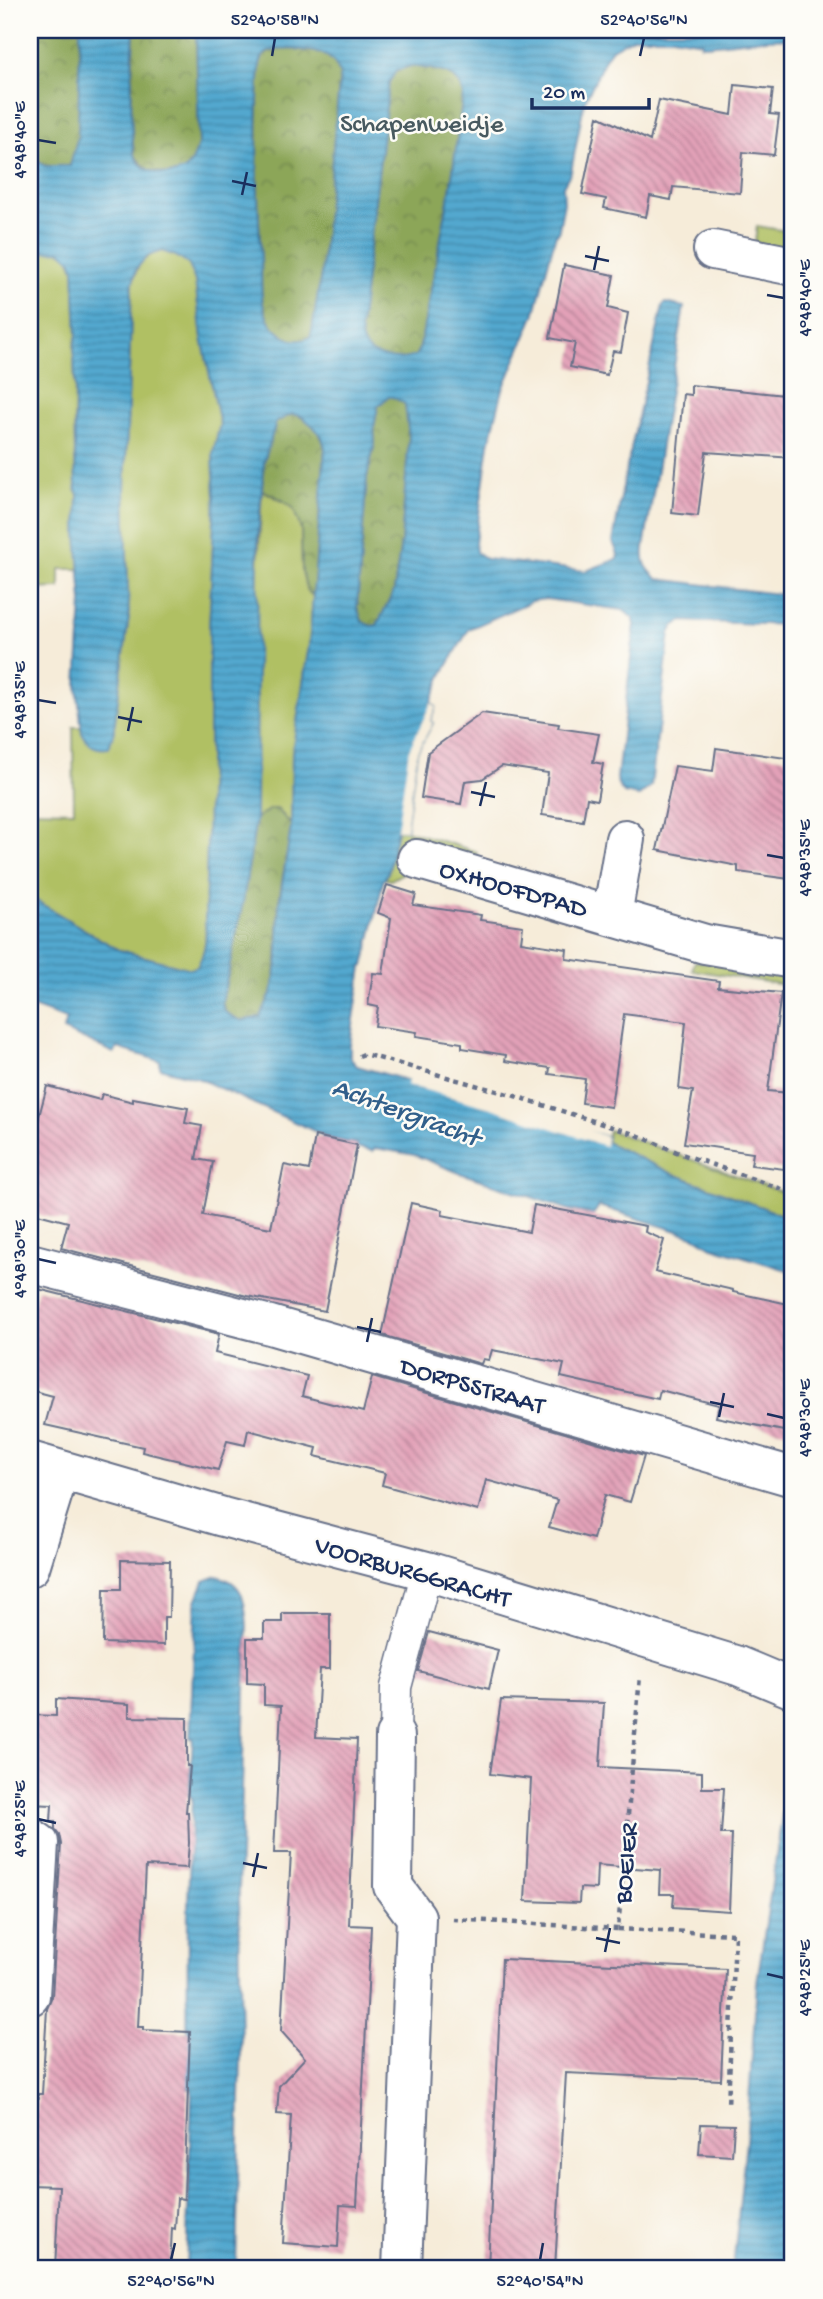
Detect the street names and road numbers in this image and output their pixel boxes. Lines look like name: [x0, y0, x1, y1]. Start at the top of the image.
street label: OXHOOFDPAD: [435, 855, 590, 927]
street label: DORPSSTRAAT: [394, 1352, 549, 1424]
street label: VOORBURGGRACHT: [309, 1531, 514, 1617]
street label: BOEIER: [609, 1820, 648, 1906]

